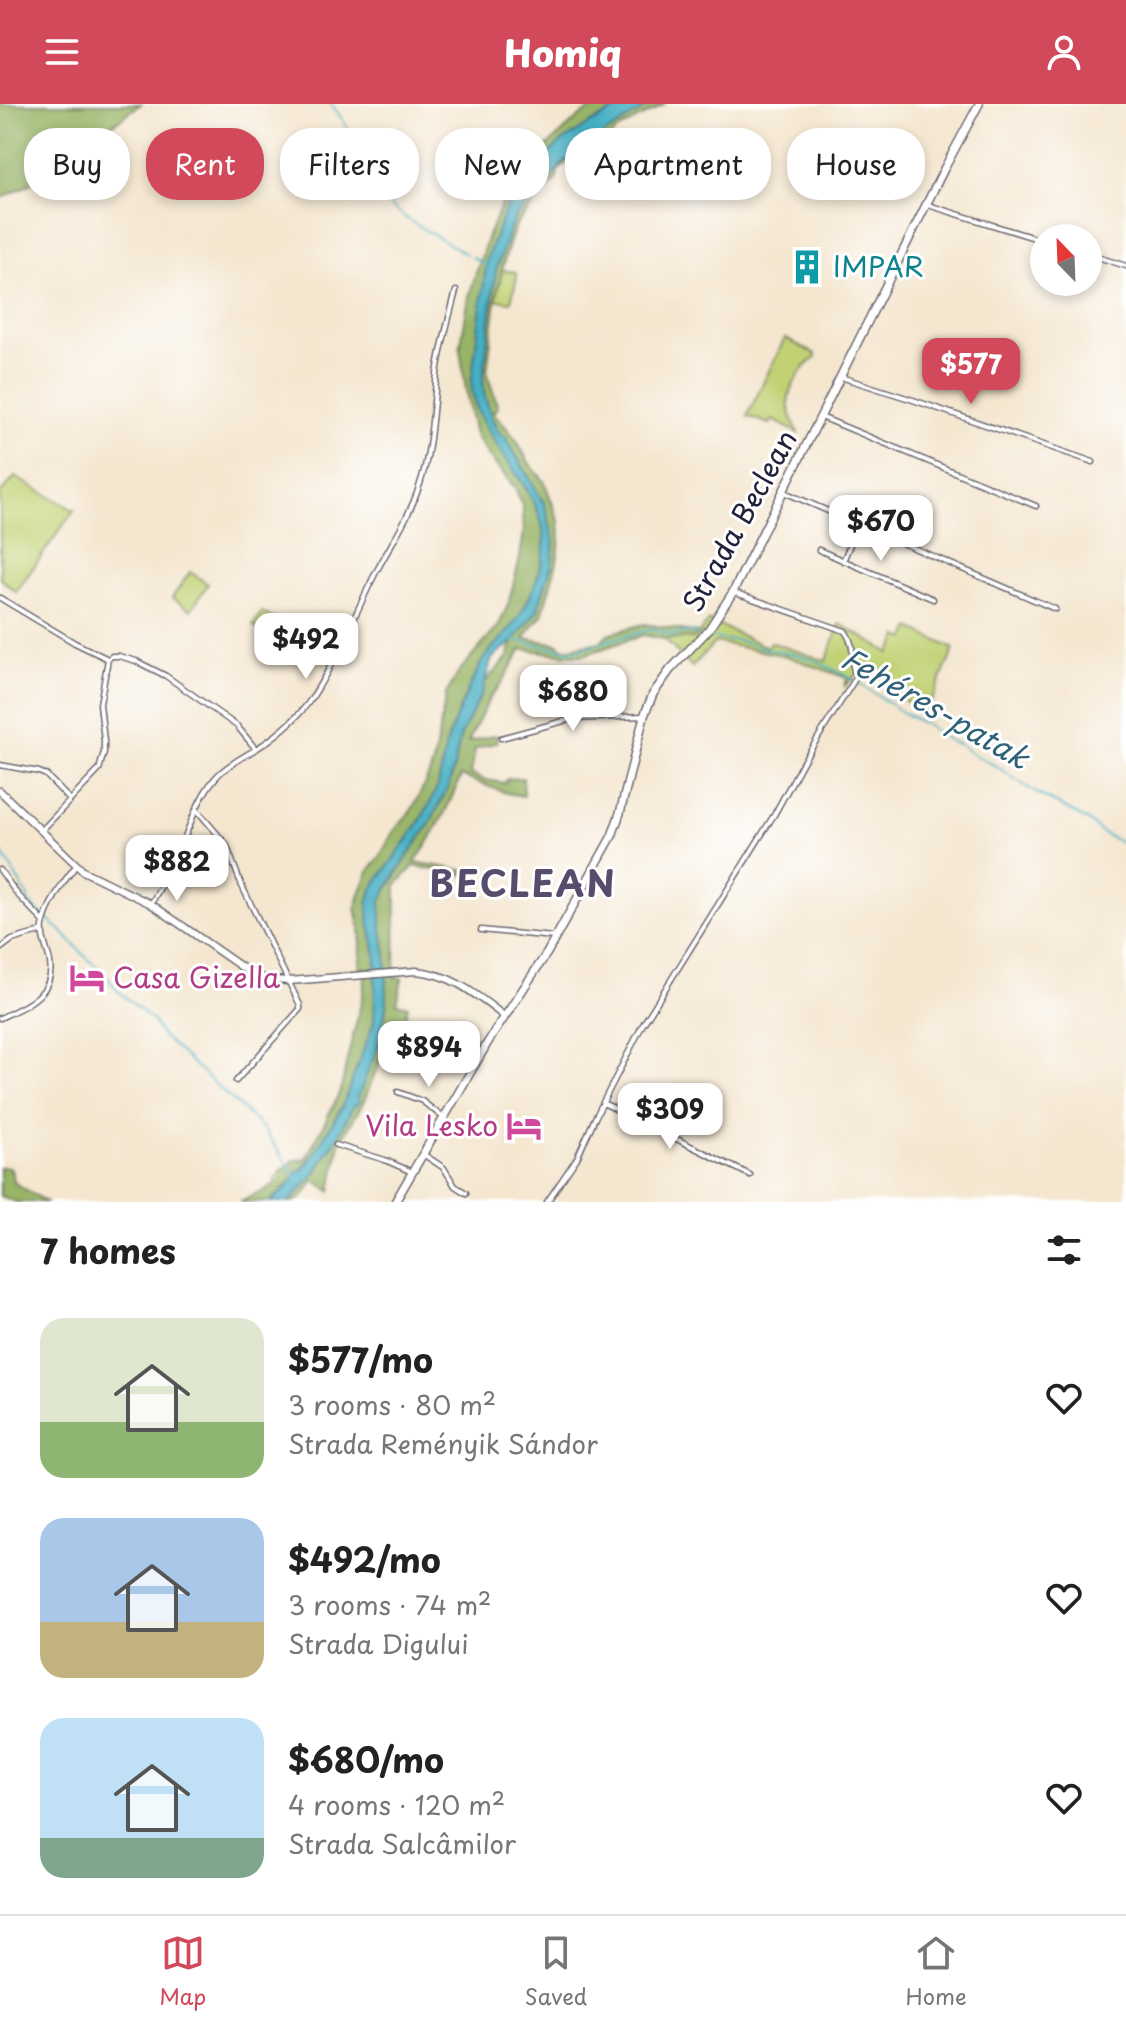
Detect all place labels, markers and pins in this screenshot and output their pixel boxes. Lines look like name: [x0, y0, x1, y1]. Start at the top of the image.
place label: IMPAR: [833, 244, 924, 287]
building icon: IMPAR: [788, 248, 826, 286]
pin: $577: [924, 338, 1018, 406]
pin: $670: [834, 495, 928, 563]
pin: $492: [259, 613, 353, 681]
pin: $680: [526, 665, 620, 733]
pin: $882: [130, 835, 224, 903]
place label: Casa Gizella: [113, 955, 281, 998]
hotel icon: Casa Gizella: [68, 959, 106, 997]
pin: $894: [382, 1021, 476, 1089]
pin: $309: [623, 1083, 717, 1151]
place label: Vila Lesko: [365, 1103, 498, 1146]
hotel icon: Vila Lesko: [505, 1107, 543, 1145]

